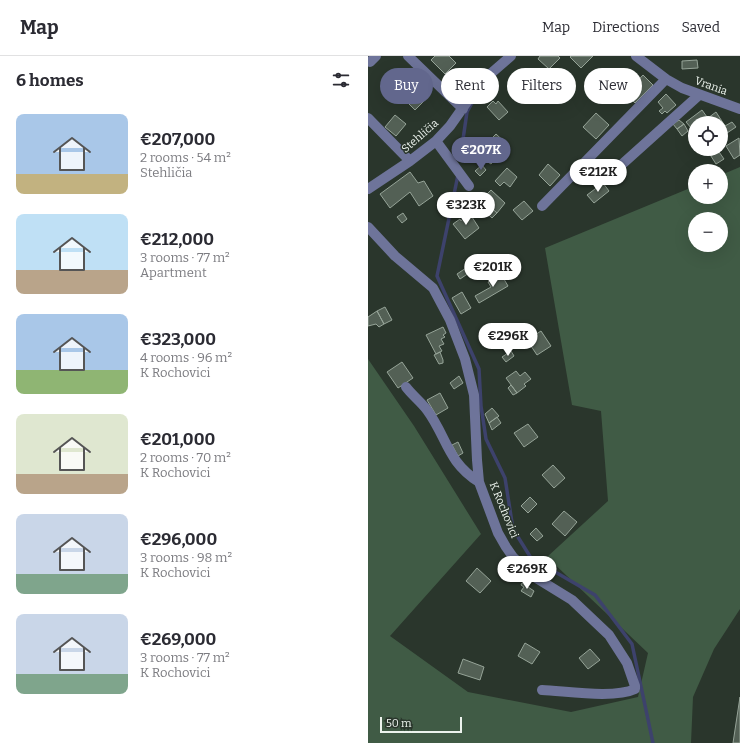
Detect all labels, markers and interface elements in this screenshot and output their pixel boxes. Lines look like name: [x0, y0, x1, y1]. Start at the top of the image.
text: Map: [20, 16, 59, 39]
text: Map: [542, 19, 570, 36]
text: Directions: [592, 19, 660, 36]
text: Saved: [682, 19, 720, 36]
chip: Buy: [380, 68, 433, 104]
chip: Rent: [441, 68, 499, 104]
chip: Filters: [507, 68, 576, 104]
chip: New: [584, 68, 642, 104]
icon: filters: [330, 69, 352, 91]
text: 6 homes: [16, 70, 84, 91]
street label: Vrania: [693, 74, 729, 98]
map controls: [688, 116, 728, 252]
button: locate: [688, 116, 728, 156]
street label: Stehličia: [399, 117, 441, 155]
text: €207,000: [140, 129, 215, 150]
icon: home: [48, 130, 96, 178]
pin: €207K: [453, 137, 509, 171]
text: €207K: [461, 142, 501, 157]
text: 2 rooms · 54 m²: [140, 150, 231, 165]
pin: €212K: [570, 159, 626, 193]
text: €212K: [579, 164, 617, 179]
button: +: [688, 164, 728, 204]
text: Stehličia: [140, 165, 192, 180]
pin: €323K: [438, 192, 494, 226]
text: €323K: [446, 197, 486, 212]
button: −: [688, 212, 728, 252]
text: €212,000: [140, 229, 214, 250]
icon: home: [48, 230, 96, 278]
text: 3 rooms · 77 m²: [140, 250, 230, 265]
pin: €201K: [465, 254, 521, 288]
text: €201K: [473, 259, 513, 274]
text: Apartment: [140, 265, 207, 280]
pin: €296K: [480, 323, 536, 357]
text: €296K: [488, 328, 529, 343]
text: €323,000: [140, 329, 216, 350]
icon: home: [48, 330, 96, 378]
text: 4 rooms · 96 m²: [140, 350, 232, 365]
text: K Rochovici: [140, 365, 210, 380]
text: €201,000: [140, 429, 215, 450]
icon: home: [48, 430, 96, 478]
text: 2 rooms · 70 m²: [140, 450, 231, 465]
text: K Rochovici: [140, 465, 210, 480]
street label: K Rochovici: [487, 480, 521, 541]
text: €296,000: [140, 529, 217, 550]
icon: home: [48, 530, 96, 578]
text: 3 rooms · 98 m²: [140, 550, 232, 565]
pin: €269K: [499, 556, 555, 590]
text: €269K: [507, 561, 548, 576]
text: K Rochovici: [140, 565, 210, 580]
text: €269,000: [140, 629, 216, 650]
icon: home: [48, 630, 96, 678]
text: 3 rooms · 77 m²: [140, 650, 230, 665]
text: K Rochovici: [140, 665, 210, 680]
scale bar: [380, 715, 462, 734]
text: 50 m: [386, 717, 412, 730]

